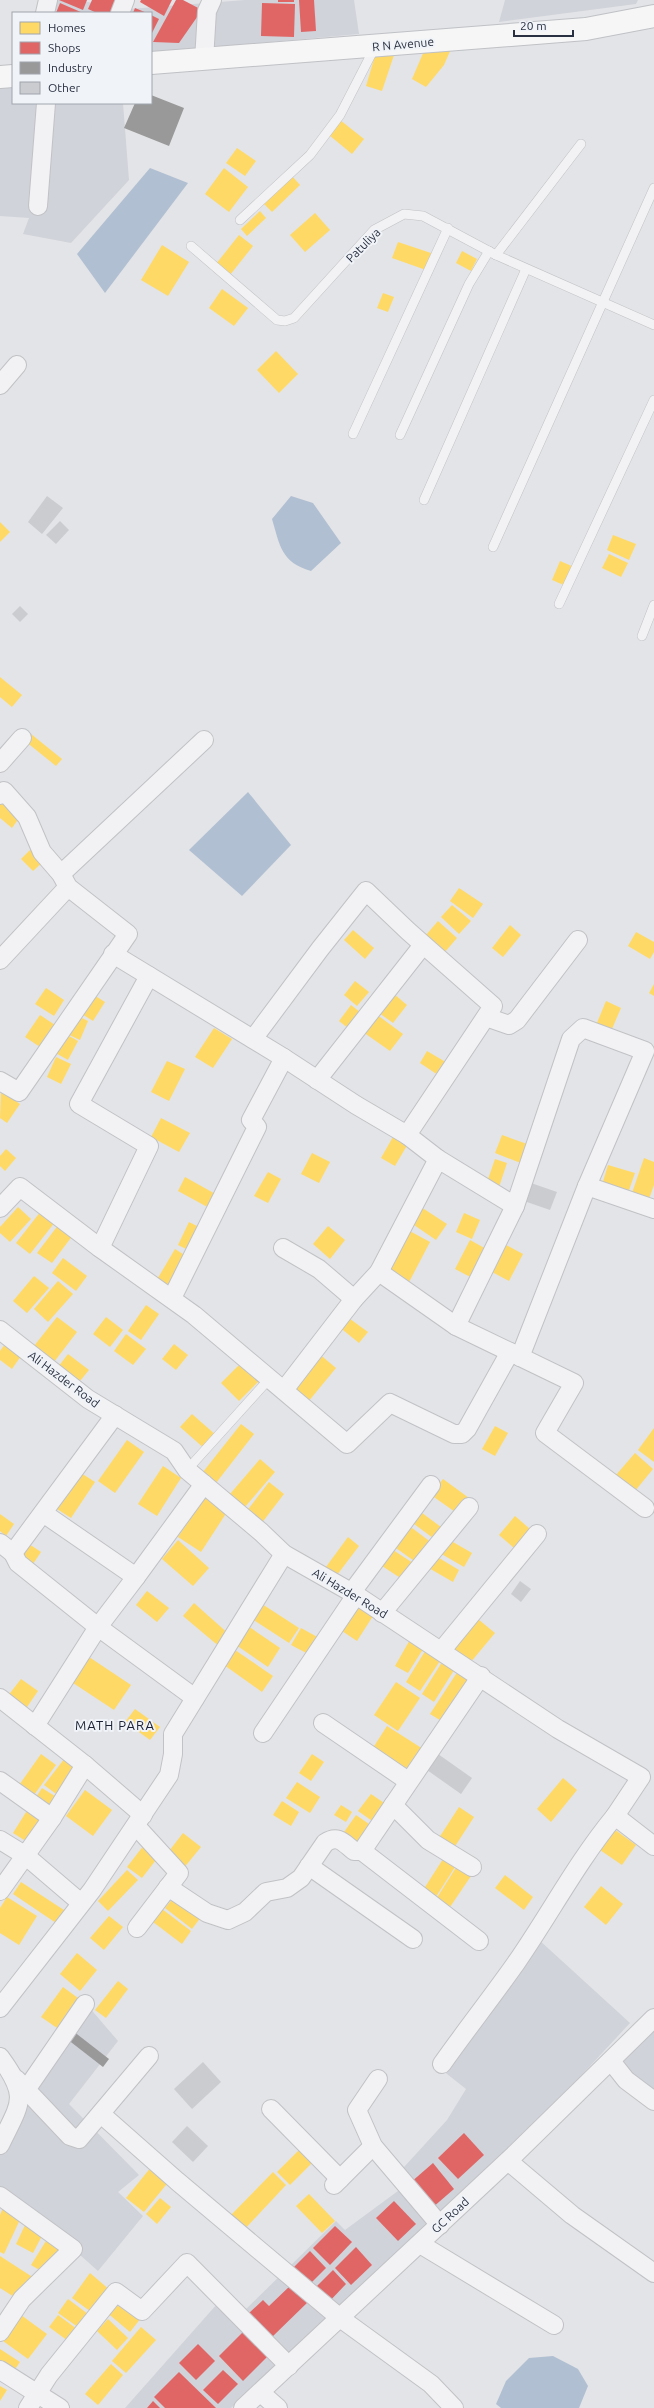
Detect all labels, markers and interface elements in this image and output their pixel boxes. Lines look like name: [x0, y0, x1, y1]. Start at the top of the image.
legend: [12, 12, 152, 104]
scale bar: [514, 12, 573, 38]
text: 20 m: [520, 19, 547, 32]
text: Homes: [48, 21, 86, 34]
street label: R N Avenue: [372, 35, 434, 53]
text: Shops: [48, 41, 80, 54]
text: Industry: [48, 61, 93, 74]
text: Other: [48, 81, 81, 94]
street label: Patuliya: [343, 225, 383, 265]
street label: Ali Hazder Road: [26, 1348, 102, 1410]
street label: Ali Hazder Road: [310, 1566, 390, 1620]
district label: MATH PARA: [75, 1718, 155, 1732]
street label: GC Road: [429, 2195, 471, 2235]

